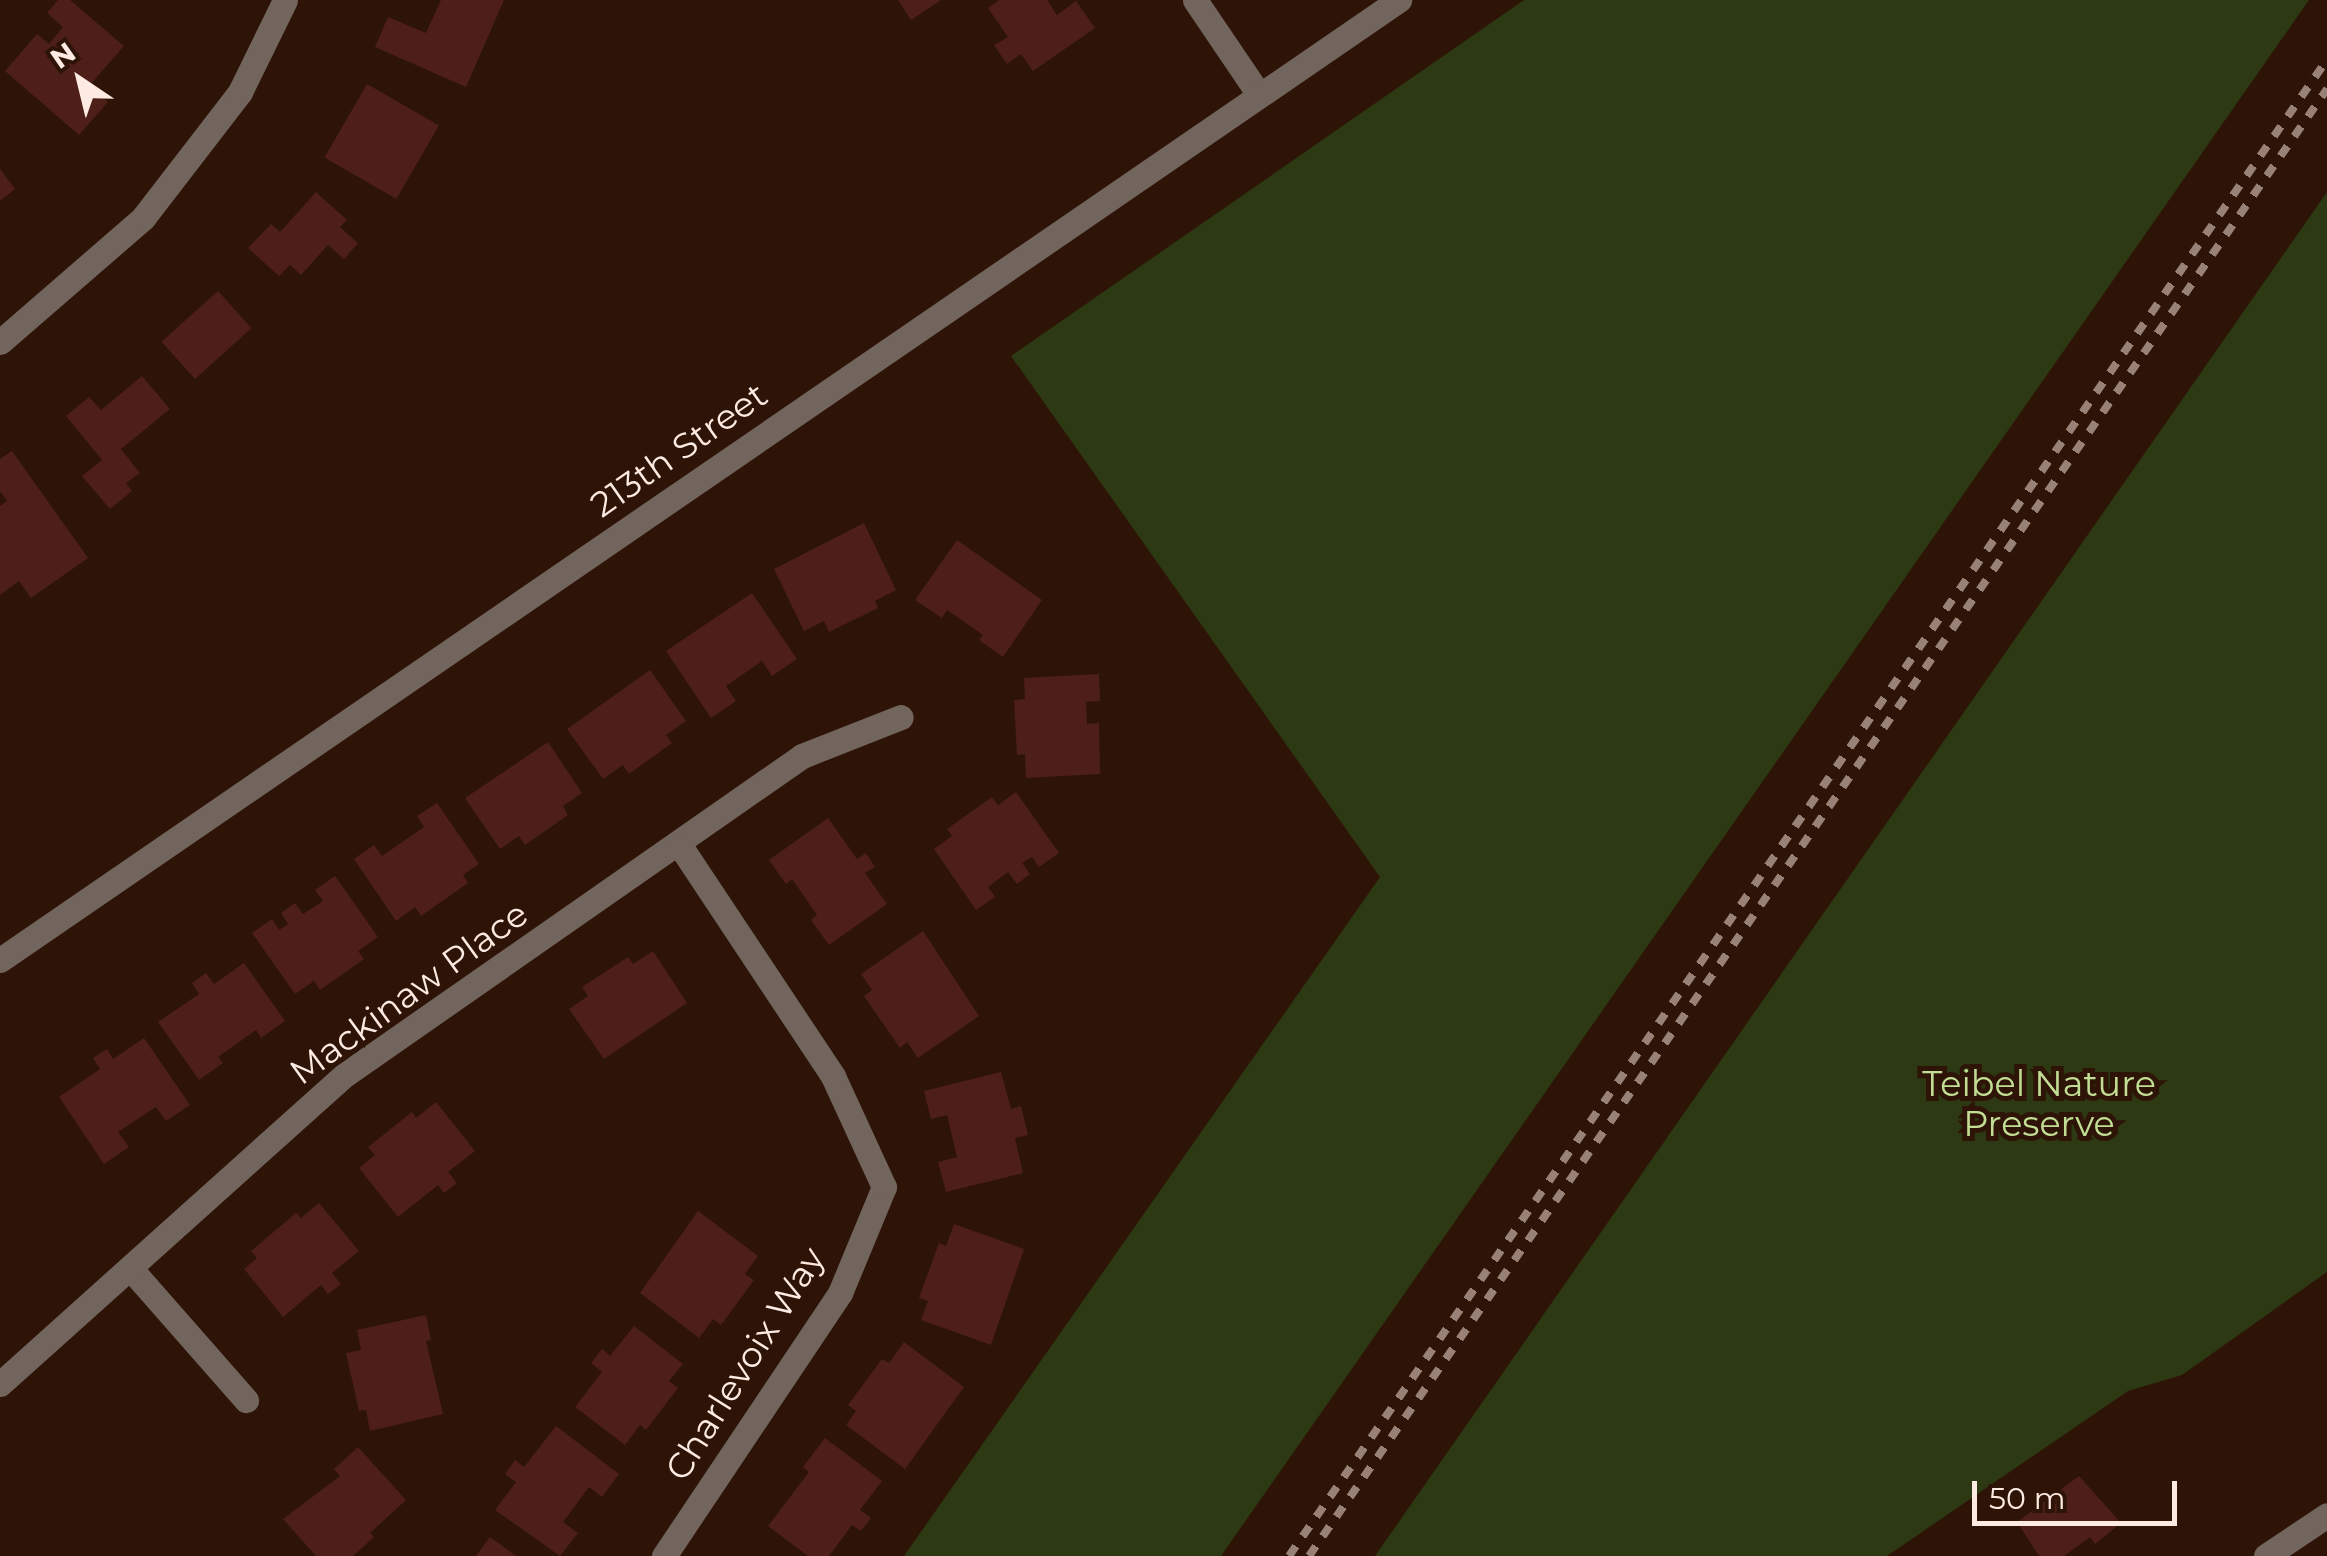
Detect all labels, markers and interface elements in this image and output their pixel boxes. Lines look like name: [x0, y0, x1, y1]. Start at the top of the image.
north arrow: [30, 30, 130, 130]
text: N: [44, 35, 82, 76]
street label: 213th Street: [583, 374, 775, 526]
street label: Mackinaw Place: [282, 893, 536, 1093]
park label: Teibel Nature Preserve: [1922, 1063, 2156, 1145]
street label: Charlevoix Way: [657, 1240, 833, 1488]
scale bar: [1977, 1461, 2182, 1523]
text: 50 m: [1989, 1480, 2066, 1517]

